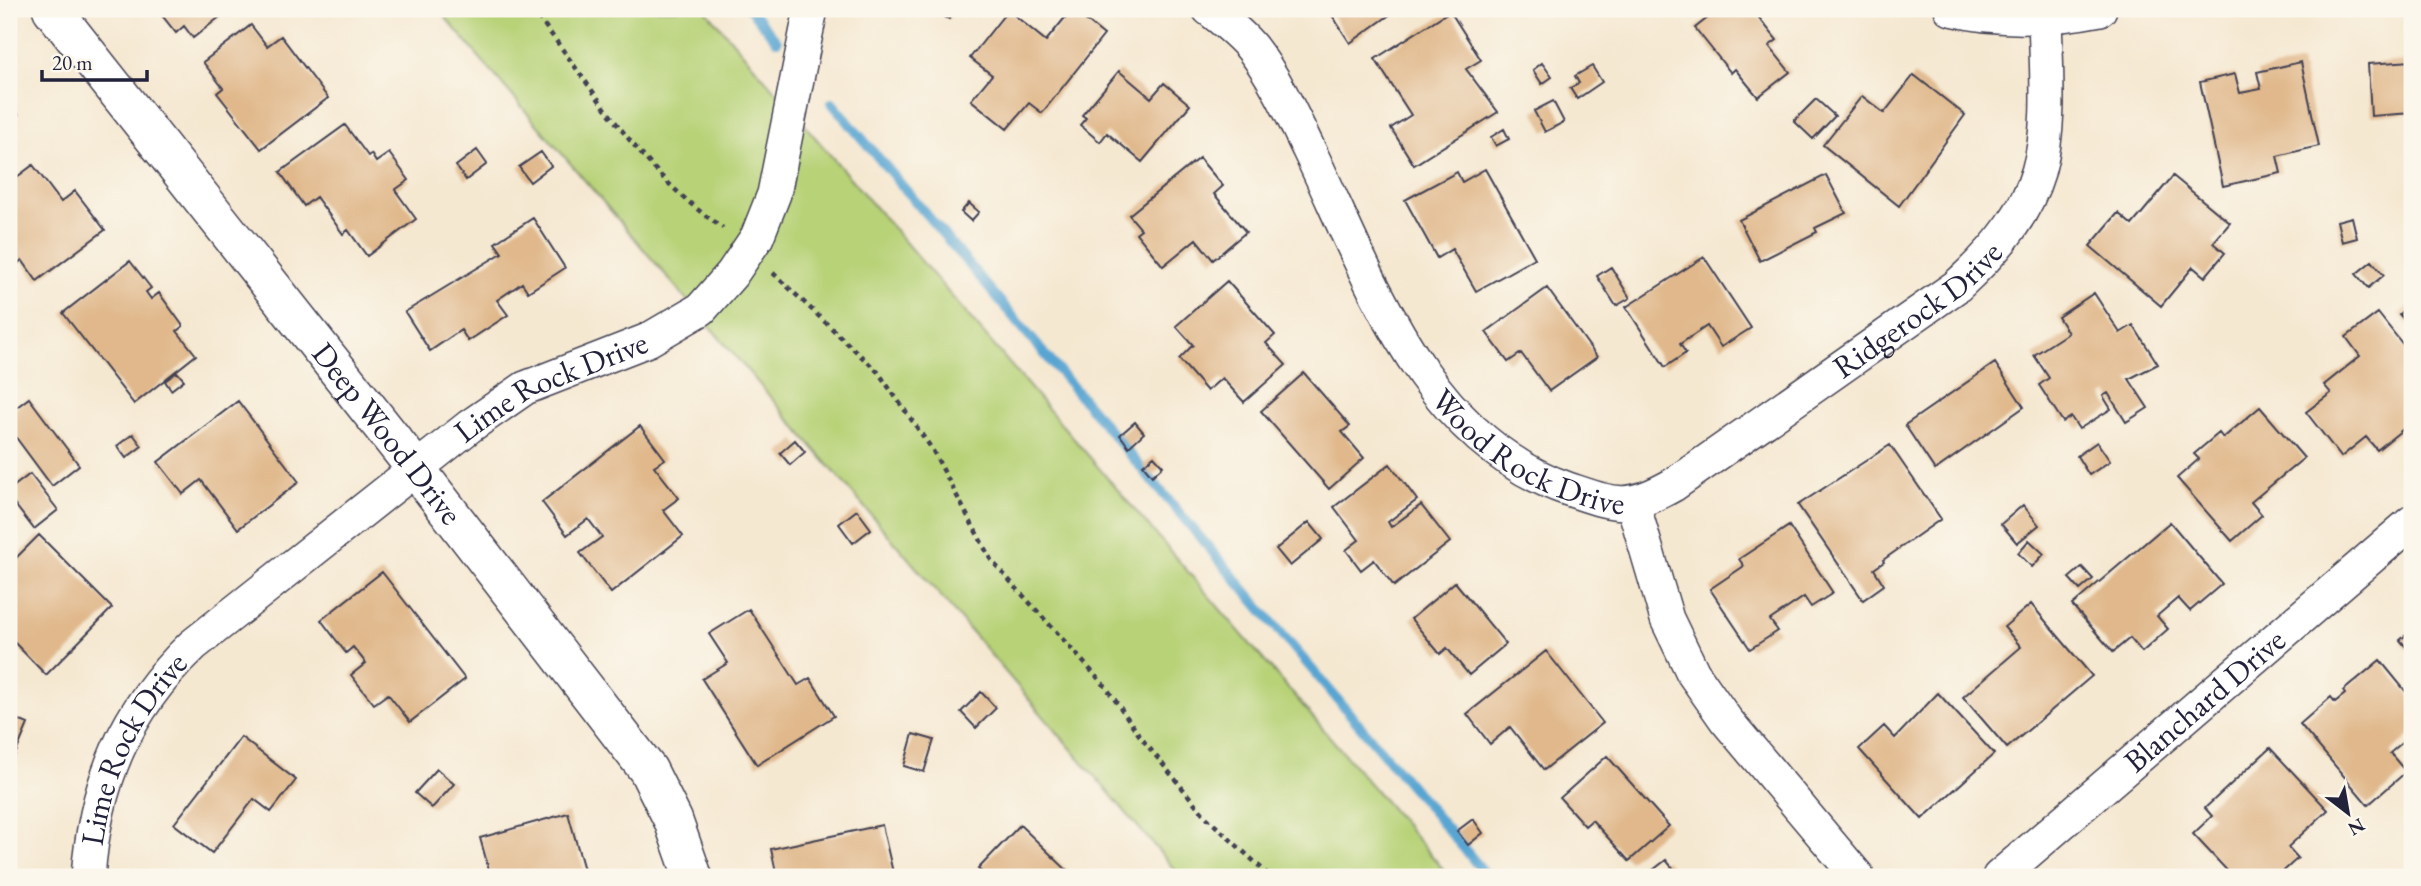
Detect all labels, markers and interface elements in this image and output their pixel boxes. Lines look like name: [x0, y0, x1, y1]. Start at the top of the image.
scale bar: [42, 38, 147, 82]
text: 20 m: [52, 49, 93, 76]
street label: Ridgerock Drive: [1824, 232, 2011, 388]
street label: Lime Rock Drive: [445, 321, 654, 452]
street label: Deep Wood Drive: [303, 334, 472, 533]
street label: Wood Rock Drive: [1422, 379, 1626, 524]
street label: Blanchard Drive: [2115, 619, 2294, 782]
street label: Lime Rock Drive: [71, 643, 196, 848]
north arrow: [2312, 778, 2382, 848]
text: N: [2343, 812, 2370, 842]

